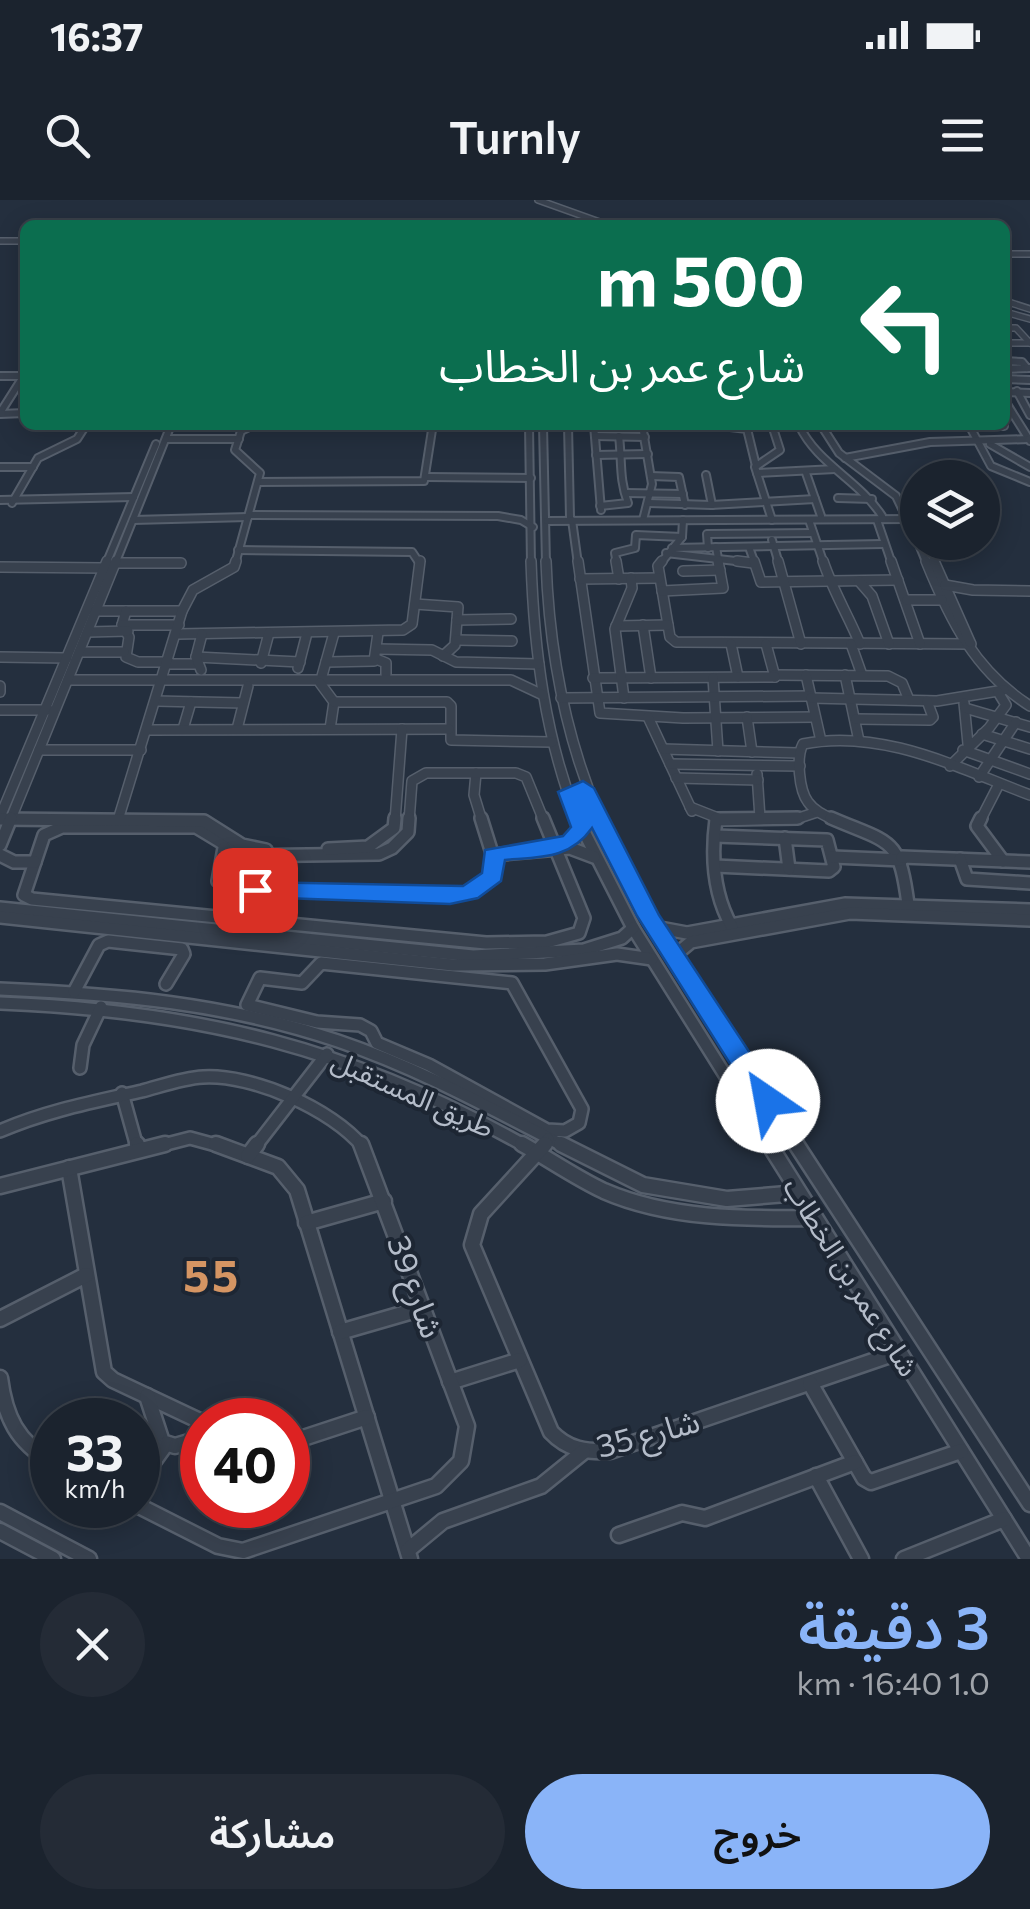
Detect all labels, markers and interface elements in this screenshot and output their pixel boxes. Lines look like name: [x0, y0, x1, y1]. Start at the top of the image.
text: 16:37: [50, 12, 143, 59]
icon: search: [40, 108, 95, 163]
text: Turnly: [449, 108, 581, 163]
icon: menu: [935, 108, 990, 163]
text: 500 m: [597, 235, 805, 320]
icon: left: [840, 260, 970, 390]
text: شارع عمر بن الخطاب: [439, 336, 805, 391]
map controls: [900, 460, 1000, 560]
button: layers: [900, 460, 1000, 560]
pin: [213, 848, 298, 933]
icon: arrive: [228, 863, 283, 918]
street label: طريق المستقبل: [326, 1042, 500, 1146]
position arrow: [716, 1049, 820, 1153]
street label: شارع عمر بن الخطاب: [773, 1171, 927, 1385]
street label: شارع 39: [374, 1230, 454, 1345]
district label: 55: [183, 1246, 241, 1301]
speed limit sign: 40: [180, 1398, 310, 1528]
street label: شارع 35: [592, 1399, 705, 1471]
text: 33: [66, 1420, 124, 1481]
text: km/h: [65, 1473, 125, 1503]
text: 3 دقيقة: [798, 1588, 990, 1661]
button: close: [40, 1592, 145, 1697]
text: 1.0 km · 16:40: [796, 1662, 990, 1702]
button: مشاركة: [40, 1774, 505, 1889]
button: خروج: [525, 1774, 990, 1889]

